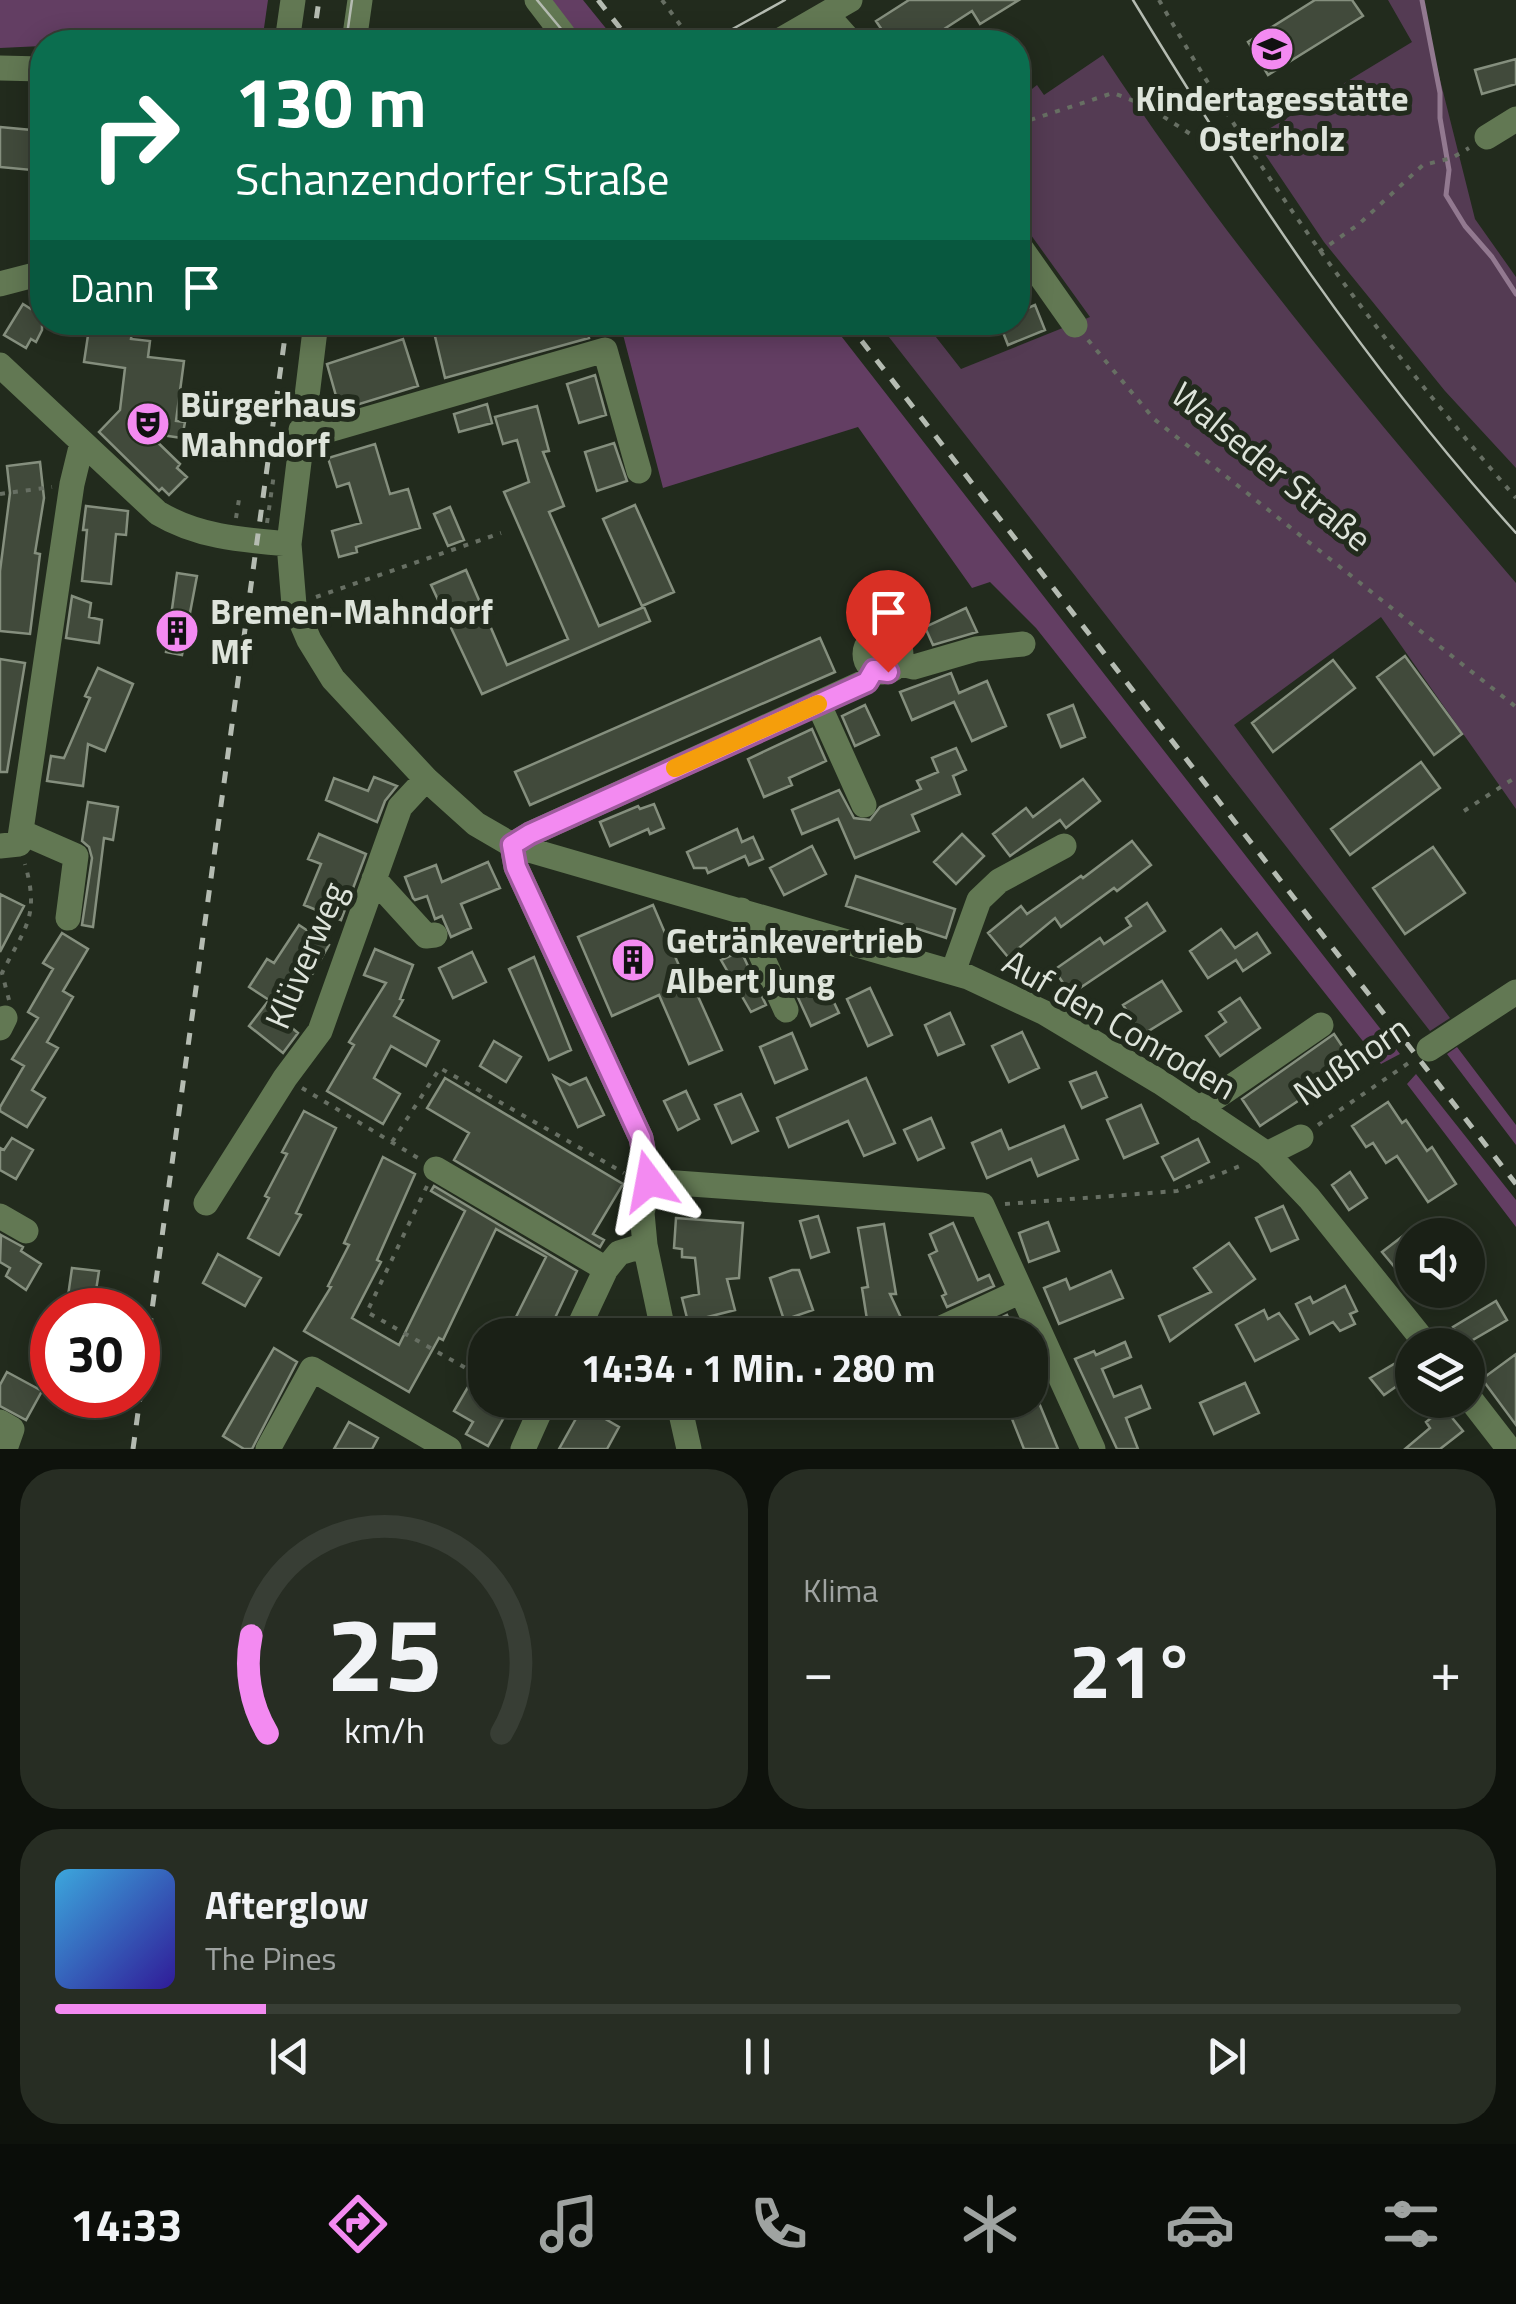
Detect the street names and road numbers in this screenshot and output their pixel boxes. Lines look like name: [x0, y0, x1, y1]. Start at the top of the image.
street label: Walseder Straße: [1160, 368, 1384, 564]
street label: Klüverweg: [250, 873, 360, 1037]
street label: Auf den Conroden: [993, 935, 1247, 1113]
street label: Nußhorn: [1282, 1001, 1420, 1119]

